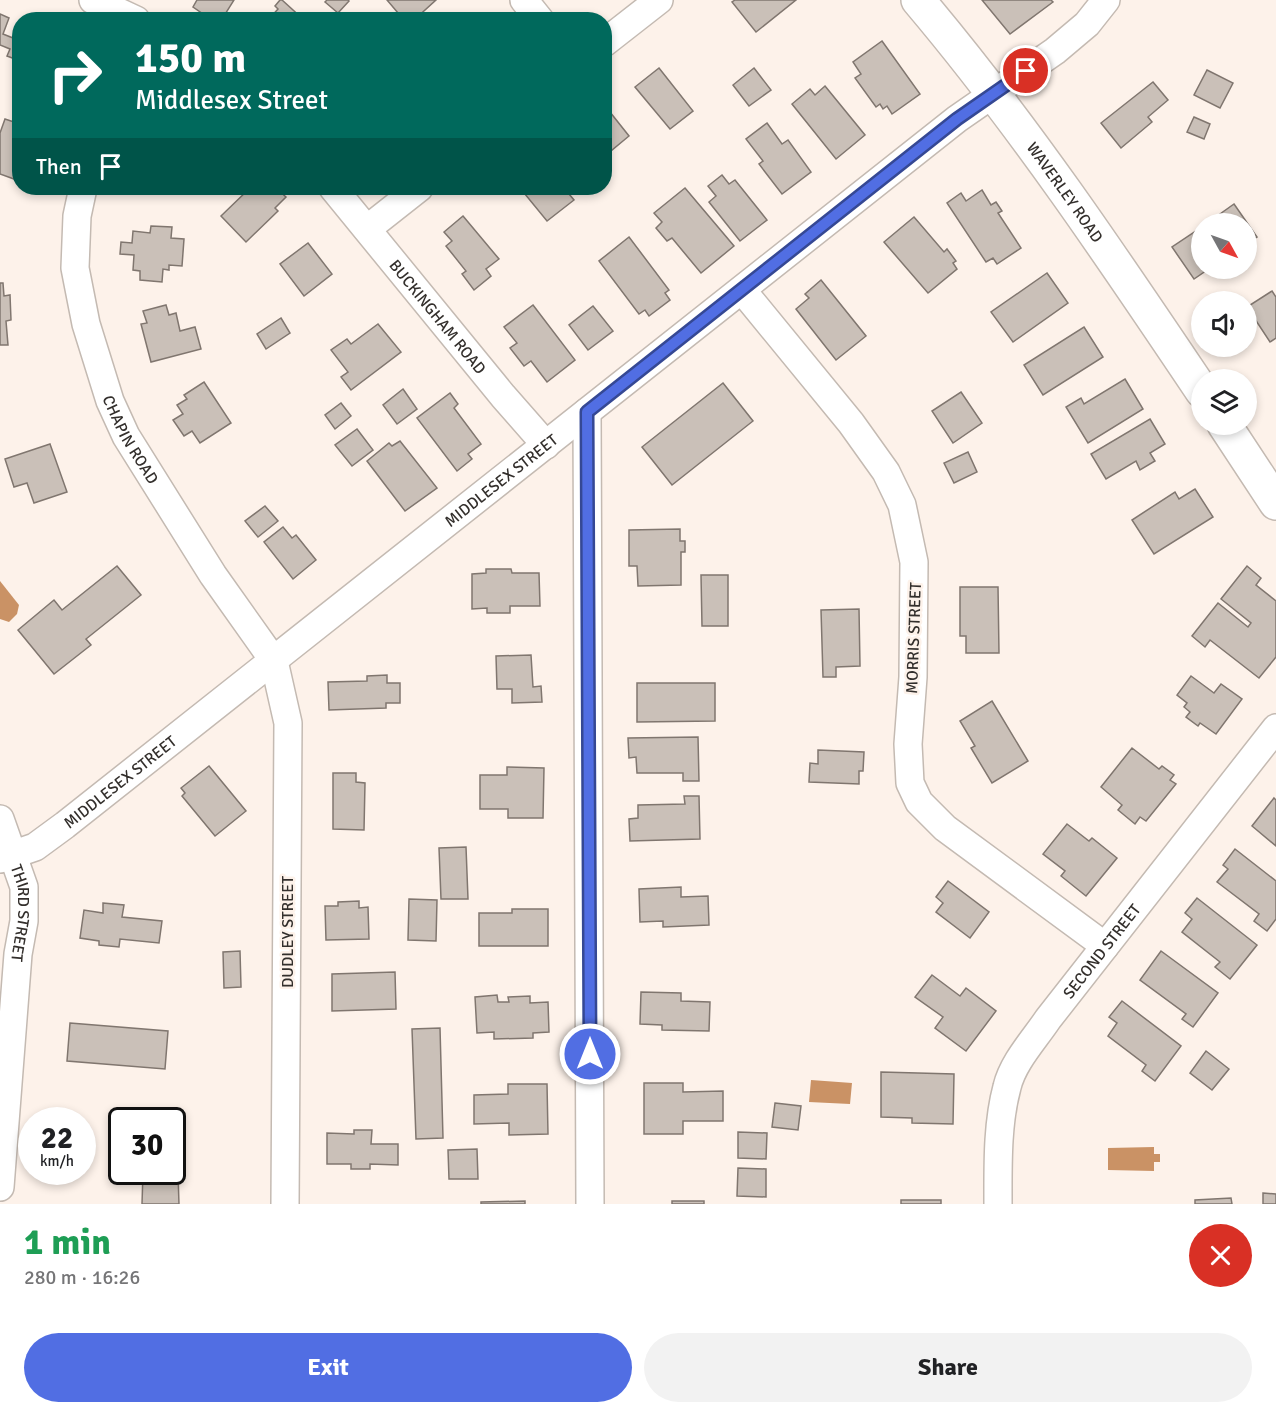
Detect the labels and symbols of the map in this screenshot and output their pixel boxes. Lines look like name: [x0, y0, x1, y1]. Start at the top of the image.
pin: [1000, 45, 1051, 96]
street label: WAVERLEY ROAD: [1022, 138, 1107, 247]
north arrow: [1191, 213, 1257, 279]
street label: BUCKINGHAM ROAD: [385, 256, 490, 379]
street label: CHAPIN ROAD: [98, 393, 162, 488]
street label: MIDDLESEX STREET: [441, 430, 562, 532]
street label: MORRIS STREET: [902, 582, 926, 694]
street label: MIDDLESEX STREET: [60, 732, 181, 833]
street label: THIRD STREET: [6, 862, 33, 963]
street label: DUDLEY STREET: [278, 876, 298, 988]
street label: SECOND STREET: [1059, 900, 1145, 1003]
position arrow: [558, 1022, 622, 1086]
speed limit sign: 30: [108, 1107, 186, 1185]

